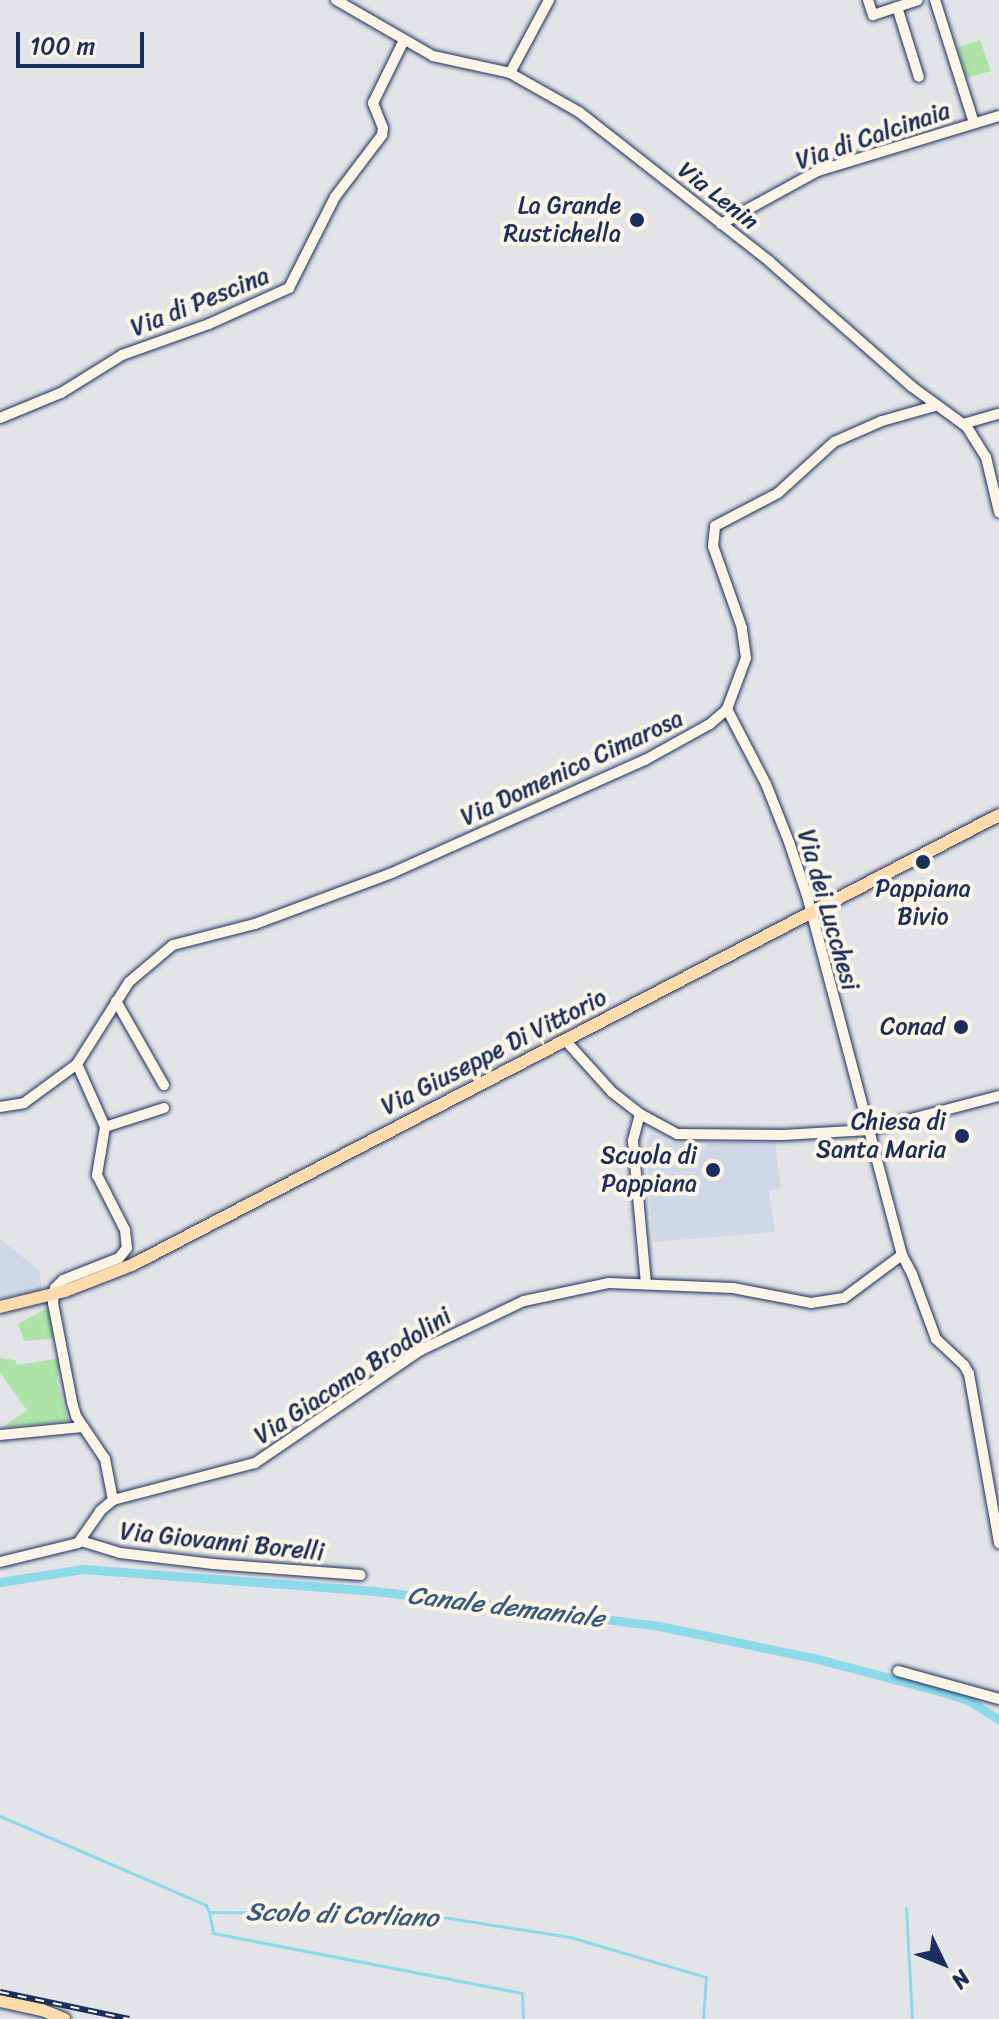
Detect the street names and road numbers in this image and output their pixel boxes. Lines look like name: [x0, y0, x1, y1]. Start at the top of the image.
street label: Via di Calcinaia: [792, 96, 954, 176]
street label: Via Lenin: [672, 155, 764, 237]
street label: Via di Pescina: [127, 261, 273, 343]
street label: Via Domenico Cimarosa: [456, 704, 688, 832]
street label: Via dei Lucchesi: [791, 826, 865, 994]
street label: Via Giuseppe Di Vittorio: [377, 983, 611, 1121]
street label: Via Giacomo Brodolini: [249, 1302, 457, 1450]
street label: Via Giovanni Borelli: [119, 1517, 325, 1567]

